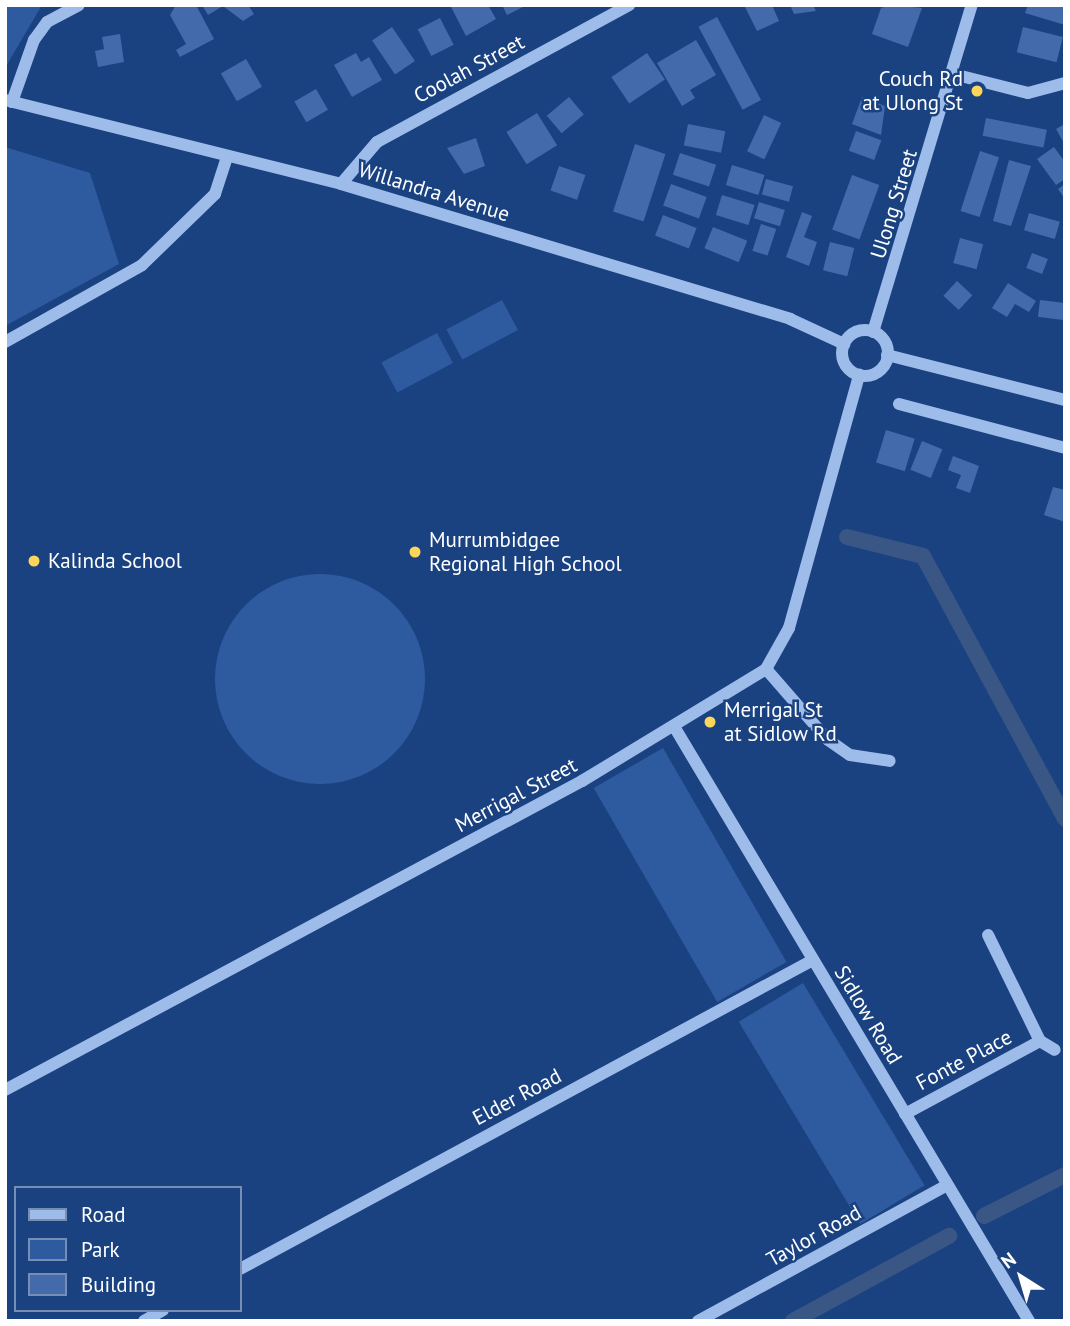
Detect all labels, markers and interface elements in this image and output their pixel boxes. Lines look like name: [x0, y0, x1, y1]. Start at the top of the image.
street label: Coolah Street: [410, 29, 528, 109]
place label: Couch Rd at Ulong St: [862, 66, 963, 116]
marker: Couch Rd at Ulong St: [969, 83, 985, 99]
street label: Ulong Street: [865, 146, 923, 262]
street label: Willandra Avenue: [355, 157, 513, 227]
place label: Murrumbidgee Regional High School: [429, 527, 622, 577]
marker: Murrumbidgee Regional High School: [407, 544, 423, 560]
place label: Kalinda School: [48, 548, 182, 574]
marker: Kalinda School: [26, 553, 42, 569]
place label: Merrigal St at Sidlow Rd: [724, 697, 837, 747]
marker: Merrigal St at Sidlow Rd: [702, 714, 718, 730]
street label: Merrigal Street: [451, 752, 581, 838]
street label: Sidlow Road: [829, 961, 907, 1069]
street label: Fonte Place: [912, 1024, 1016, 1096]
street label: Elder Road: [468, 1063, 566, 1131]
legend: [14, 1186, 242, 1312]
street label: Taylor Road: [762, 1200, 866, 1272]
text: Road: [81, 1201, 125, 1228]
text: Park: [81, 1236, 120, 1263]
north arrow: [986, 1242, 1056, 1312]
text: N: [996, 1247, 1021, 1274]
text: Building: [81, 1271, 156, 1298]

